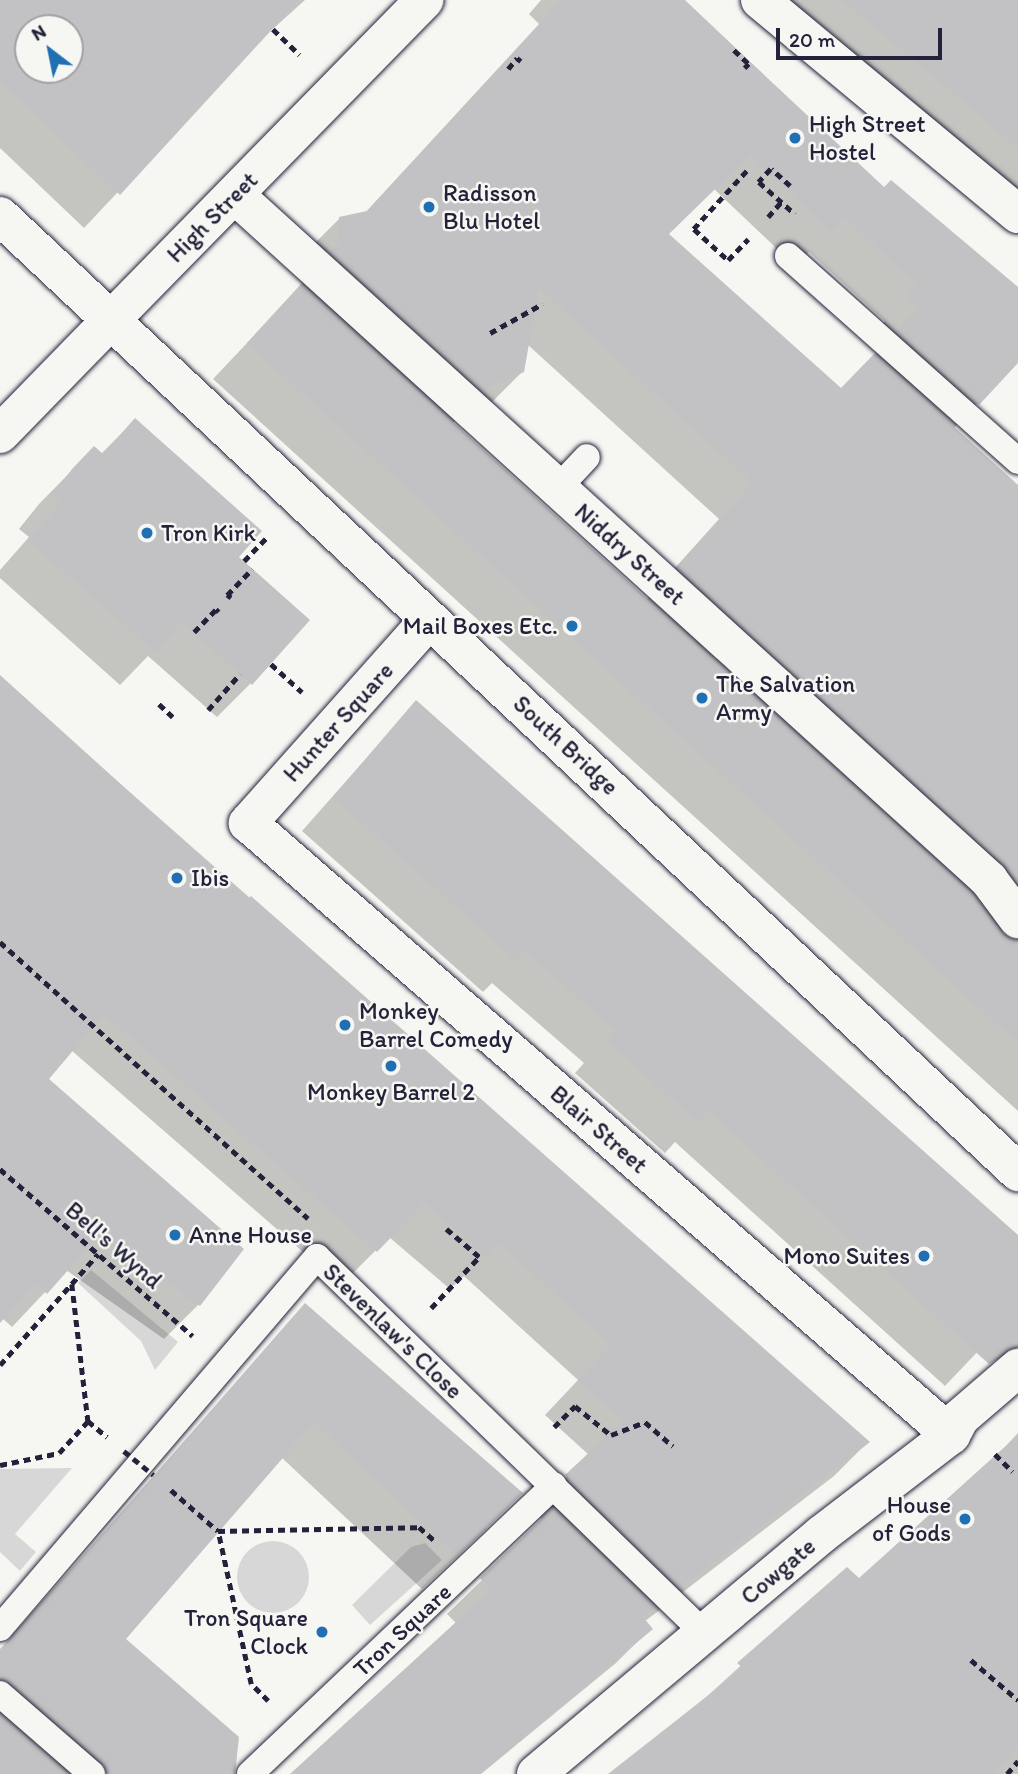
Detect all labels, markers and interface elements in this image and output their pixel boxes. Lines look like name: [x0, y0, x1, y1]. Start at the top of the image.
north arrow: [14, 14, 84, 84]
scale bar: [780, 14, 946, 58]
text: N: [27, 19, 50, 46]
text: 20 m: [789, 27, 835, 52]
place label: High Street Hostel: [809, 110, 925, 166]
marker: High Street Hostel: [787, 130, 803, 146]
street label: High Street: [161, 166, 263, 268]
place label: Radisson Blu Hotel: [443, 179, 540, 235]
marker: Radisson Blu Hotel: [421, 199, 437, 215]
street label: Niddry Street: [569, 497, 691, 611]
place label: Tron Kirk: [161, 519, 256, 547]
marker: Tron Kirk: [139, 525, 155, 541]
place label: Mail Boxes Etc.: [402, 612, 558, 640]
marker: Mail Boxes Etc.: [564, 618, 580, 634]
street label: Hunter Square: [277, 657, 399, 787]
place label: The Salvation Army: [716, 670, 856, 726]
street label: South Bridge: [507, 689, 625, 801]
marker: The Salvation Army: [694, 690, 710, 706]
place label: Ibis: [191, 864, 229, 892]
marker: Ibis: [169, 870, 185, 886]
place label: Monkey Barrel Comedy: [359, 997, 513, 1053]
marker: Monkey Barrel Comedy: [337, 1017, 353, 1033]
marker: Monkey Barrel 2: [383, 1058, 399, 1074]
place label: Monkey Barrel 2: [307, 1078, 475, 1106]
street label: Blair Street: [545, 1079, 653, 1179]
street label: Bell's Wynd: [60, 1195, 168, 1295]
place label: Anne House: [189, 1221, 312, 1249]
marker: Anne House: [167, 1227, 183, 1243]
place label: Mono Suites: [784, 1242, 910, 1270]
marker: Mono Suites: [916, 1248, 932, 1264]
street label: Stevenlaw's Close: [317, 1257, 469, 1405]
place label: House of Gods: [872, 1491, 951, 1547]
marker: House of Gods: [957, 1511, 973, 1527]
street label: Cowgate: [735, 1531, 821, 1611]
street label: Tron Square: [347, 1577, 457, 1683]
place label: Tron Square Clock: [185, 1604, 308, 1660]
marker: Tron Square Clock: [314, 1624, 330, 1640]

